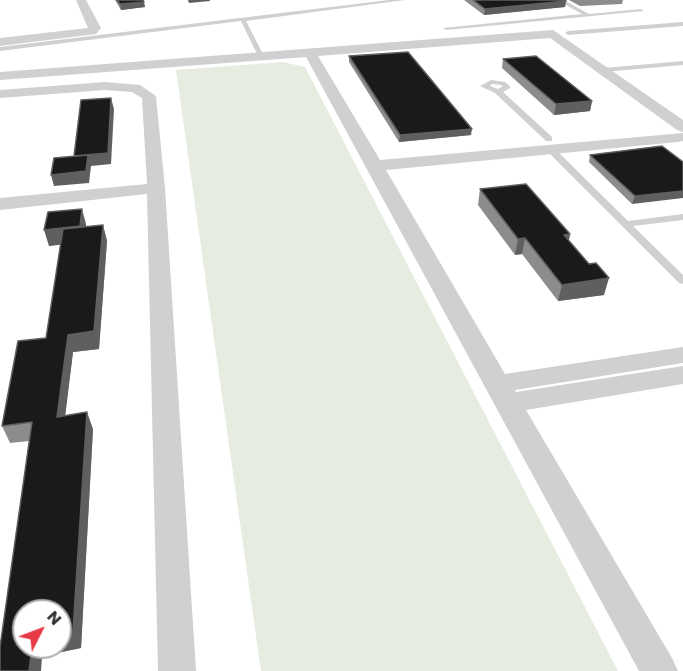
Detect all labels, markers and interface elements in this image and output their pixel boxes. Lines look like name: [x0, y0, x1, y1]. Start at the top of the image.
north arrow: [12, 599, 72, 659]
text: N: [42, 606, 67, 630]

